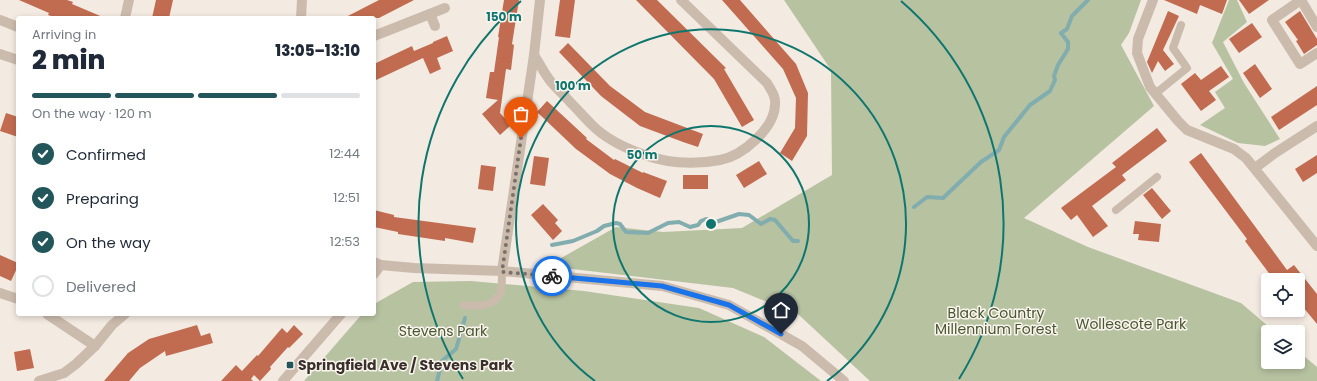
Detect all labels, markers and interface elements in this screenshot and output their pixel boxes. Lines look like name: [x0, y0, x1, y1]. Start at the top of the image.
text: 150 m: [486, 8, 522, 25]
text: Arriving in: [32, 25, 96, 44]
text: 13:05–13:10: [275, 40, 360, 61]
text: 2 min: [32, 42, 105, 78]
text: 100 m: [555, 77, 591, 94]
pin: [504, 97, 538, 138]
icon: bag: [510, 103, 532, 125]
text: On the way · 120 m: [32, 104, 152, 123]
icon: check: [32, 143, 54, 165]
text: Confirmed: [66, 144, 146, 165]
text: 12:44: [329, 144, 360, 163]
text: 50 m: [627, 146, 658, 163]
icon: check: [32, 187, 54, 209]
text: Preparing: [66, 188, 139, 209]
text: 12:51: [333, 188, 360, 207]
centre of rings: [704, 217, 718, 231]
icon: check: [32, 231, 54, 253]
text: On the way: [66, 232, 151, 253]
text: 12:53: [330, 232, 360, 251]
courier: [532, 256, 572, 296]
icon: bike: [541, 265, 563, 287]
map controls: [1261, 273, 1305, 369]
button: locate: [1261, 273, 1305, 317]
text: Delivered: [66, 276, 136, 297]
pin: [764, 293, 798, 334]
icon: home: [770, 299, 792, 321]
park label: Black Country Millennium Forest: [935, 303, 1057, 339]
park label: Wollescote Park: [1076, 314, 1187, 334]
park label: Stevens Park: [399, 321, 488, 341]
button: layers: [1261, 325, 1305, 369]
place label: Springfield Ave / Stevens Park: [298, 355, 513, 375]
marker: Springfield Ave / Stevens Park: [285, 360, 295, 370]

